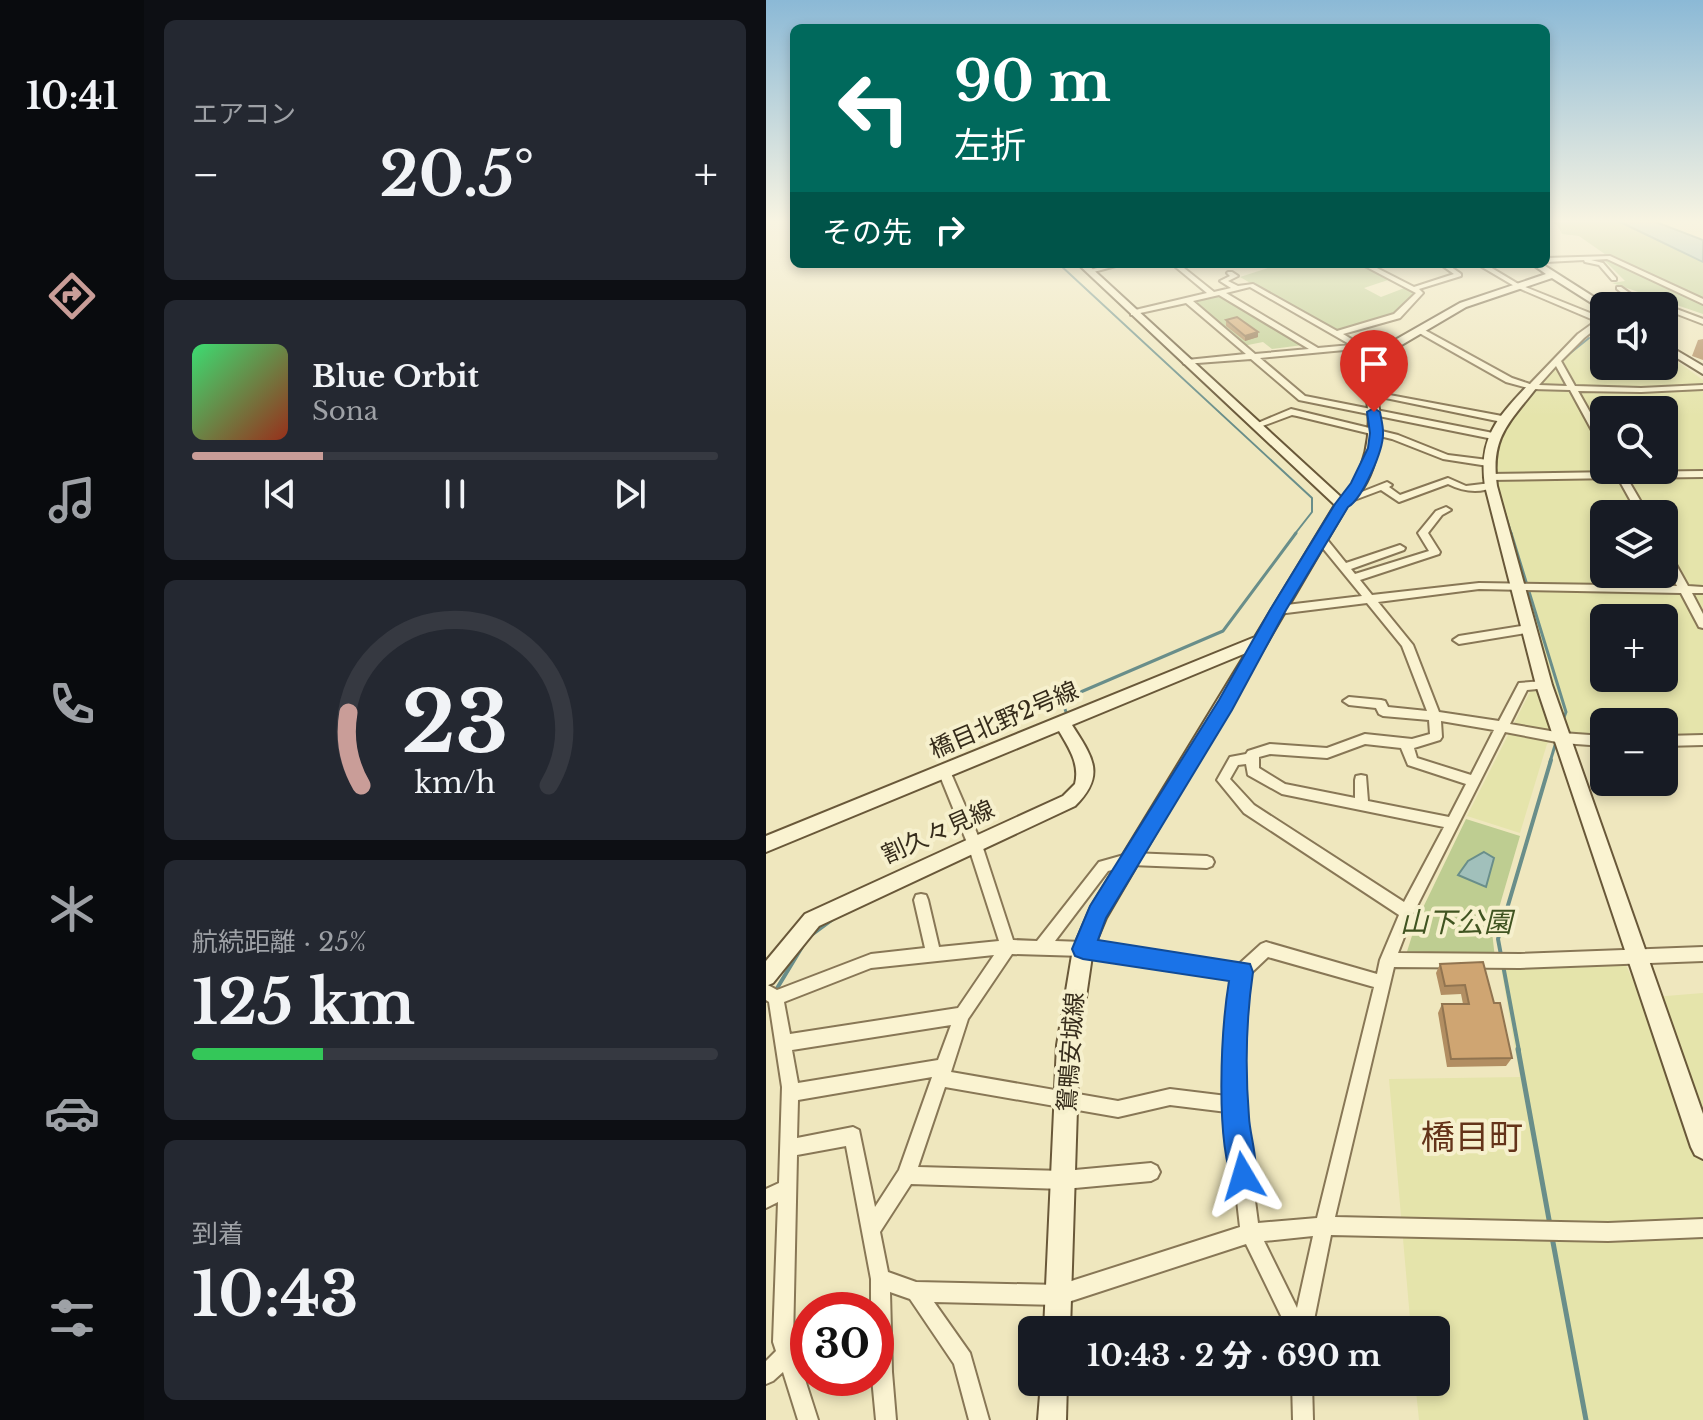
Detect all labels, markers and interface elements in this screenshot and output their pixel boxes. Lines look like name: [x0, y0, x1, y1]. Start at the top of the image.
text: 90 m: [954, 47, 1111, 116]
icon: left: [822, 56, 926, 160]
text: 10:41: [26, 74, 118, 119]
text: エアコン: [192, 98, 296, 130]
text: 左折: [954, 123, 1026, 168]
text: 20.5°: [380, 138, 534, 212]
text: −: [192, 147, 220, 202]
text: +: [694, 147, 718, 202]
icon: right: [928, 208, 972, 252]
text: その先: [822, 214, 912, 251]
icon: directions: [44, 268, 100, 324]
map controls: [1590, 292, 1678, 796]
button: sound: [1590, 292, 1678, 380]
pin: [1340, 330, 1408, 412]
icon: arrive: [1352, 342, 1396, 386]
text: Blue Orbit: [312, 358, 479, 395]
text: Sona: [312, 395, 378, 427]
button: search: [1590, 396, 1678, 484]
icon: music: [44, 472, 100, 528]
icon: previous: [258, 472, 302, 516]
icon: pause: [433, 472, 477, 516]
icon: next: [608, 472, 652, 516]
button: layers: [1590, 500, 1678, 588]
button: +: [1590, 604, 1678, 692]
text: 23: [401, 671, 509, 774]
street label: 橋目北野2号線: [925, 675, 1083, 764]
icon: phone: [44, 676, 100, 732]
button: −: [1590, 708, 1678, 796]
text: km/h: [414, 765, 496, 801]
street label: 割久々見線: [877, 794, 999, 869]
icon: climate: [44, 881, 100, 937]
park label: 山下公園: [1400, 905, 1516, 940]
text: 航続距離 · 25%: [192, 926, 367, 958]
text: 125 km: [192, 966, 415, 1040]
street label: 鴛鴨安城線: [1052, 991, 1089, 1113]
icon: car: [44, 1085, 100, 1141]
district label: 橋目町: [1421, 1116, 1523, 1158]
position arrow: [1201, 1134, 1285, 1218]
text: 到着: [192, 1218, 244, 1250]
text: 10:43: [192, 1258, 359, 1332]
icon: filters: [44, 1290, 100, 1346]
speed limit sign: 30: [790, 1292, 894, 1396]
text: 10:43 · 2 分 · 690 m: [1087, 1337, 1381, 1374]

